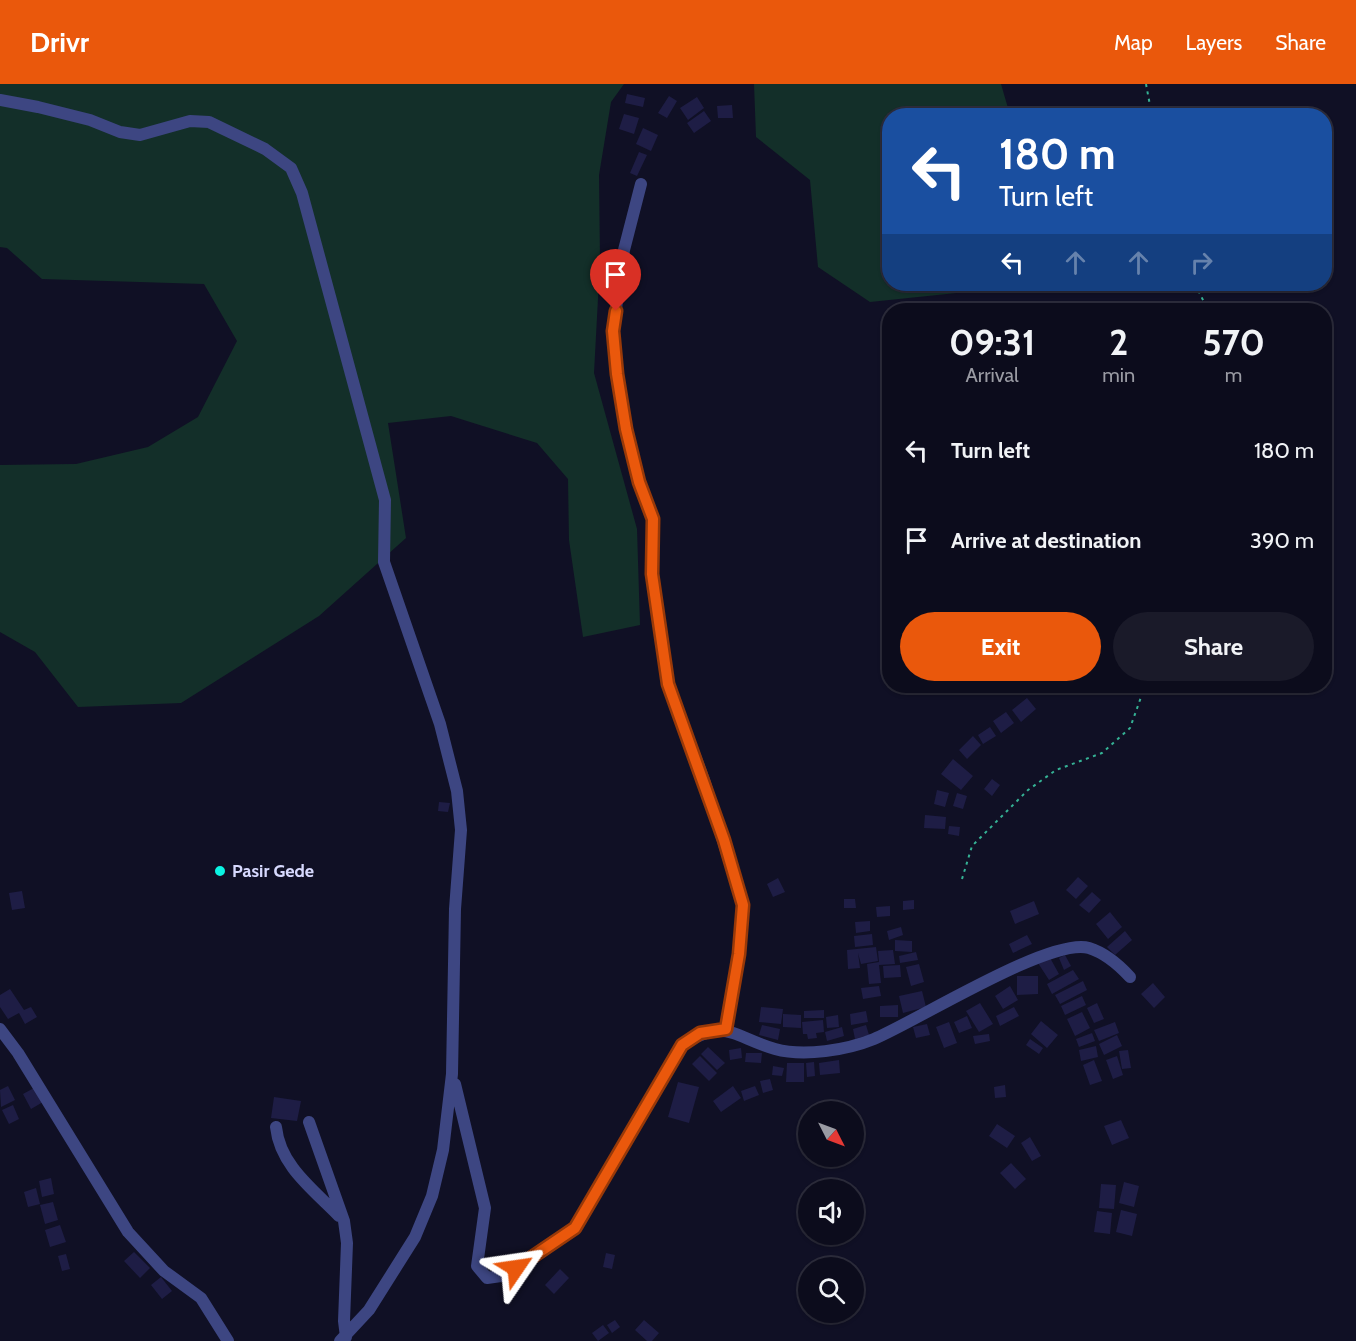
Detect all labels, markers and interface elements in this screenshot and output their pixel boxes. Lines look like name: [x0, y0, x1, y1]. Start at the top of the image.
text: Drivr: [30, 25, 89, 59]
text: Map: [1114, 30, 1153, 55]
text: Layers: [1186, 30, 1242, 55]
text: Share: [1275, 30, 1326, 55]
text: 180 m: [999, 128, 1115, 180]
icon: left: [900, 132, 978, 210]
text: Turn left: [999, 180, 1093, 213]
icon: left: [996, 246, 1029, 279]
icon: ahead: [1059, 246, 1092, 279]
icon: ahead: [1122, 246, 1155, 279]
icon: right: [1185, 246, 1218, 279]
pin: [590, 249, 641, 311]
icon: arrive: [599, 258, 632, 291]
text: 09:31: [949, 320, 1035, 364]
text: 2: [1109, 320, 1128, 364]
text: 570: [1202, 320, 1265, 364]
text: Arrival: [966, 363, 1019, 387]
text: min: [1102, 363, 1135, 387]
text: m: [1225, 363, 1242, 387]
icon: left: [900, 434, 933, 467]
text: Turn left: [951, 437, 1030, 464]
text: 180 m: [1254, 437, 1314, 464]
icon: arrive: [900, 524, 933, 557]
text: Arrive at destination: [951, 527, 1141, 554]
text: 390 m: [1250, 527, 1314, 554]
button: Exit: [900, 612, 1101, 681]
button: Share: [1113, 612, 1314, 681]
place label: Pasir Gede: [232, 860, 314, 882]
marker: Pasir Gede: [213, 864, 227, 878]
north arrow: [798, 1101, 864, 1167]
map controls: [798, 1101, 864, 1323]
button: sound: [798, 1179, 864, 1245]
position arrow: [484, 1236, 548, 1300]
button: search: [798, 1257, 864, 1323]

